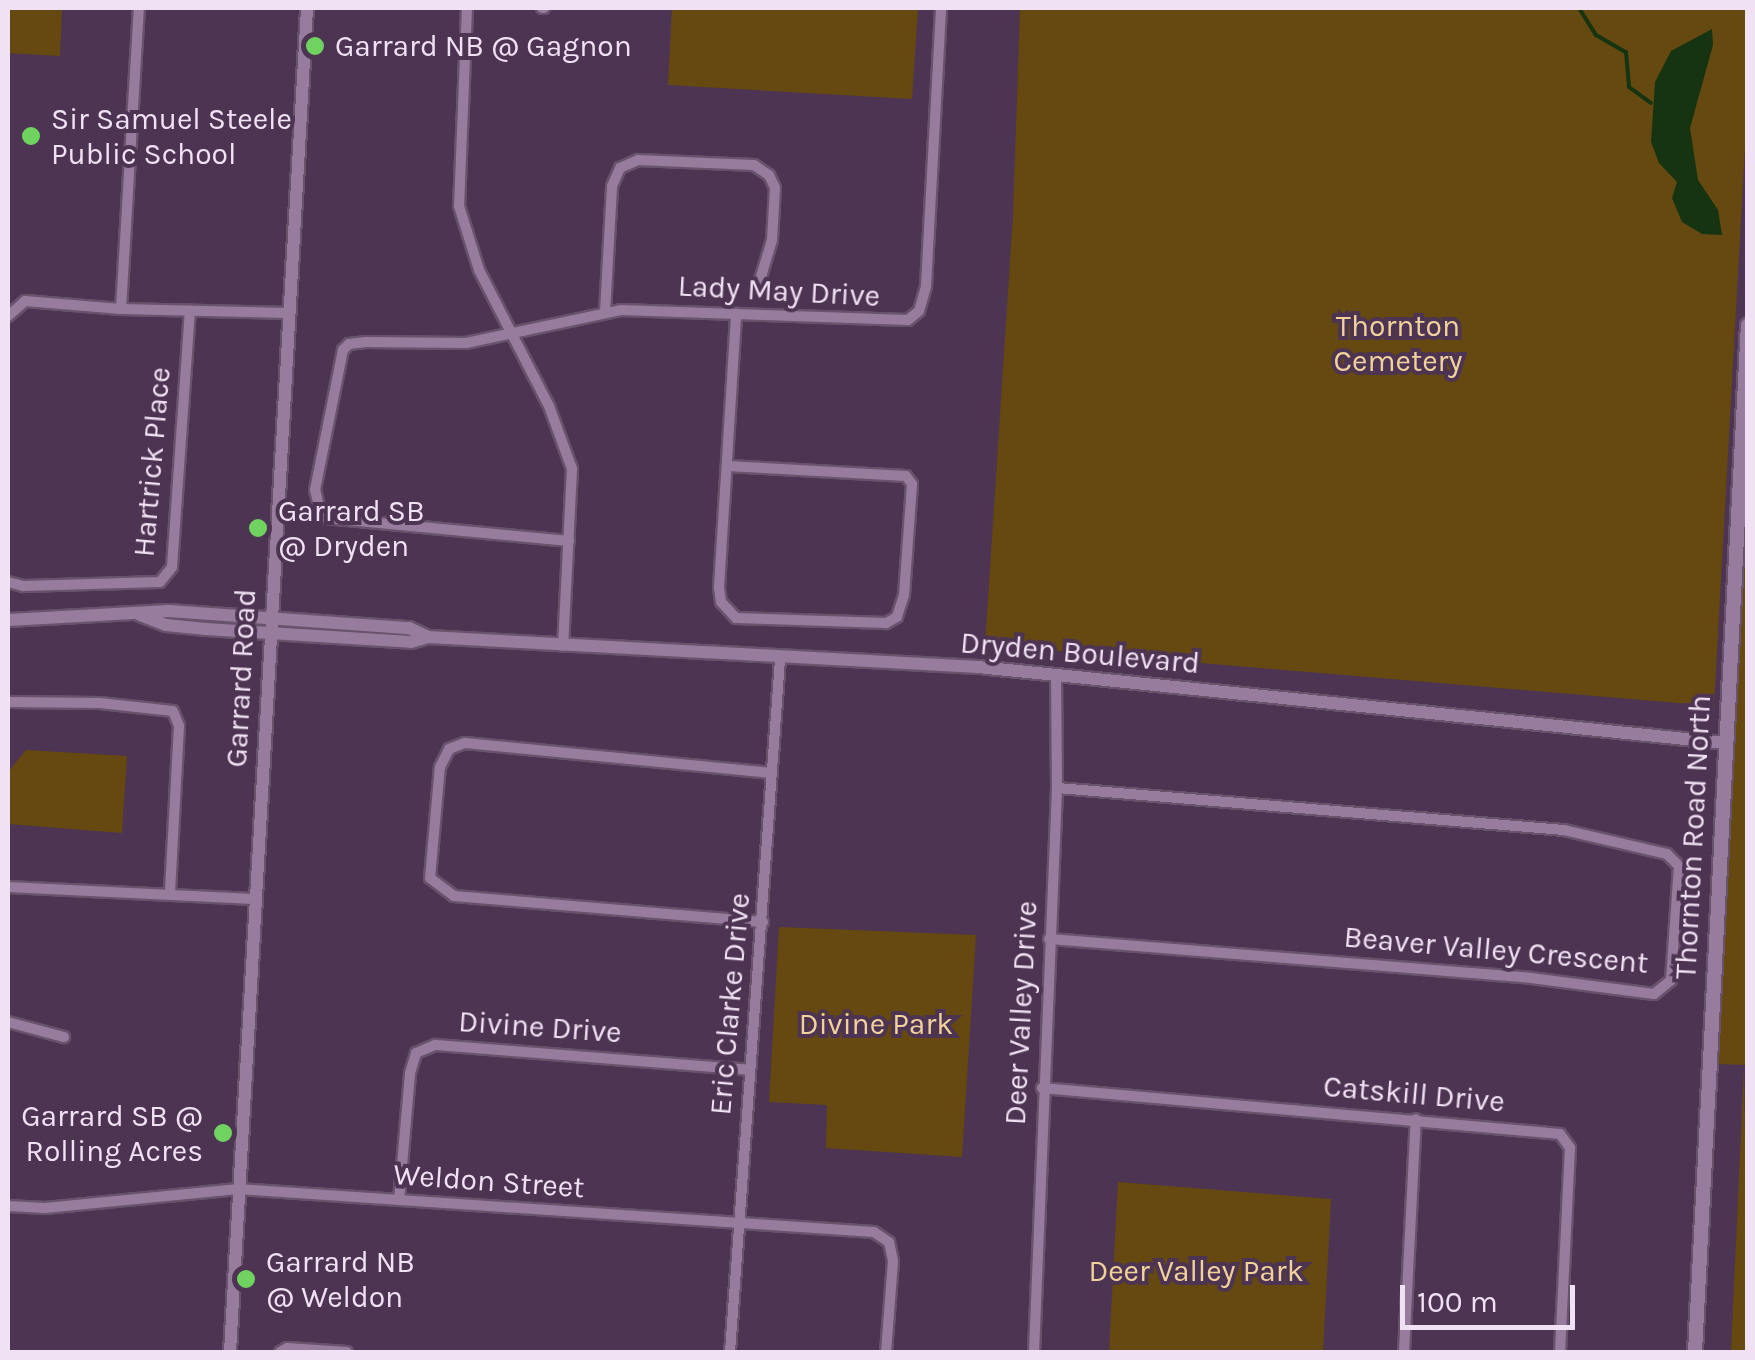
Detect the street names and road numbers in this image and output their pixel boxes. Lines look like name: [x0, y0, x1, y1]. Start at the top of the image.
street label: Lady May Drive: [677, 268, 881, 314]
street label: Hartrick Place: [126, 366, 178, 558]
street label: Garrard Road: [218, 588, 264, 768]
street label: Dryden Boulevard: [959, 625, 1201, 681]
street label: Thornton Road North: [1668, 694, 1718, 980]
street label: Eric Clarke Drive: [702, 891, 758, 1117]
street label: Deer Valley Drive: [997, 900, 1045, 1126]
street label: Beaver Valley Crescent: [1342, 919, 1650, 981]
street label: Divine Drive: [457, 1003, 623, 1051]
street label: Catskill Drive: [1322, 1068, 1506, 1120]
street label: Weldon Street: [392, 1156, 586, 1206]

